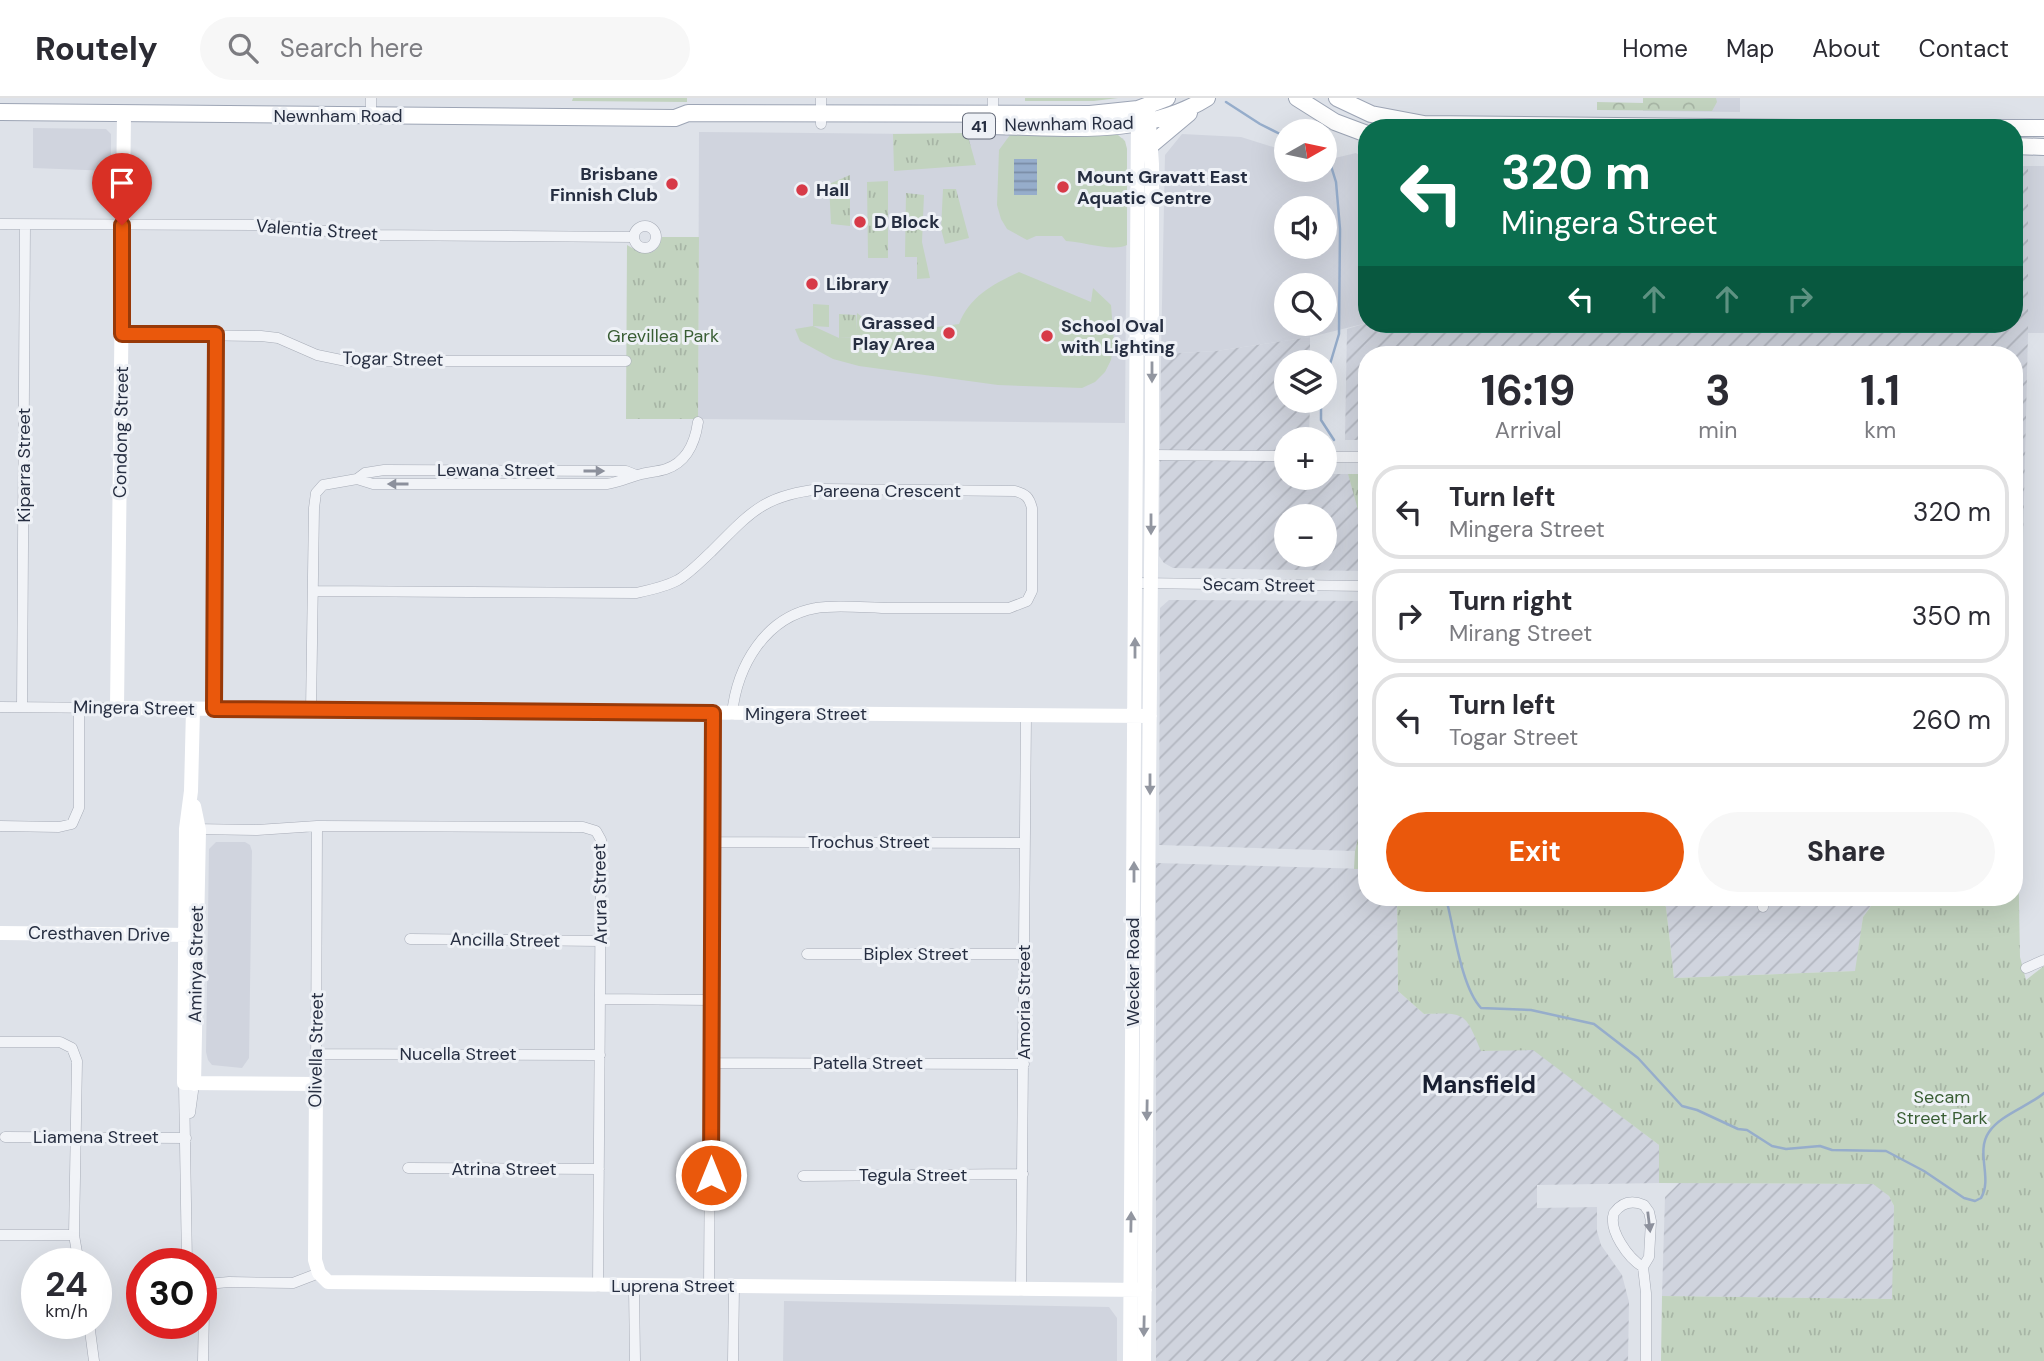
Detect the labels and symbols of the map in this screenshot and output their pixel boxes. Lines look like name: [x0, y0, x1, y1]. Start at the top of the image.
street label: Newnham Road: [273, 104, 403, 128]
street label: Newnham Road: [1004, 111, 1134, 137]
road number: 41: [963, 114, 995, 138]
north arrow: [1274, 119, 1337, 182]
pin: [92, 153, 152, 225]
place label: Brisbane Finnish Club: [550, 162, 658, 207]
place label: Mount Gravatt East Aquatic Centre: [1077, 165, 1248, 210]
marker: Brisbane Finnish Club: [664, 176, 680, 192]
place label: Hall: [816, 178, 849, 202]
marker: Mount Gravatt East Aquatic Centre: [1055, 179, 1071, 195]
marker: Hall: [794, 182, 810, 198]
place label: D Block: [874, 210, 940, 234]
street label: Valentia Street: [255, 214, 379, 246]
marker: D Block: [852, 214, 868, 230]
place label: Library: [826, 272, 889, 296]
marker: Library: [804, 276, 820, 292]
place label: Grassed Play Area: [852, 311, 935, 356]
place label: School Oval with Lighting: [1061, 314, 1175, 359]
park label: Grevillea Park: [607, 324, 719, 348]
marker: Grassed Play Area: [941, 325, 957, 341]
marker: School Oval with Lighting: [1039, 328, 1055, 344]
street label: Togar Street: [342, 346, 444, 372]
one-way arrow: [1146, 361, 1158, 383]
street label: Condong Street: [108, 366, 134, 498]
street label: Kiparra Street: [12, 408, 36, 522]
street label: Lewana Street: [437, 458, 555, 482]
one-way arrow: [584, 465, 606, 477]
one-way arrow: [387, 478, 409, 490]
street label: Pareena Crescent: [813, 479, 961, 503]
one-way arrow: [1145, 513, 1157, 535]
street label: Secam Street: [1203, 572, 1315, 598]
one-way arrow: [1130, 637, 1141, 659]
street label: Mingera Street: [73, 695, 195, 721]
street label: Mingera Street: [745, 702, 867, 726]
one-way arrow: [1144, 774, 1156, 796]
street label: Trochus Street: [808, 830, 930, 854]
street label: Arura Street: [587, 843, 613, 945]
one-way arrow: [1128, 861, 1140, 883]
street label: Aminya Street: [183, 905, 209, 1023]
street label: Wecker Road: [1121, 917, 1145, 1027]
street label: Cresthaven Drive: [28, 921, 170, 947]
street label: Ancilla Street: [450, 927, 560, 953]
street label: Biplex Street: [864, 942, 969, 966]
street label: Amoria Street: [1012, 944, 1036, 1060]
street label: Olivella Street: [303, 992, 329, 1108]
street label: Nucella Street: [400, 1042, 516, 1066]
street label: Patella Street: [813, 1051, 923, 1075]
district label: Mansfield: [1422, 1069, 1536, 1100]
park label: Secam Street Park: [1896, 1085, 1988, 1130]
one-way arrow: [1141, 1099, 1153, 1121]
street label: Liamena Street: [33, 1125, 159, 1149]
position arrow: [674, 1138, 748, 1212]
street label: Atrina Street: [451, 1157, 557, 1181]
street label: Tegula Street: [859, 1163, 967, 1187]
one-way arrow: [1125, 1211, 1137, 1233]
one-way arrow: [1643, 1211, 1654, 1233]
speed limit sign: 30: [126, 1248, 217, 1339]
street label: Luprena Street: [611, 1274, 735, 1298]
one-way arrow: [1139, 1315, 1150, 1337]

